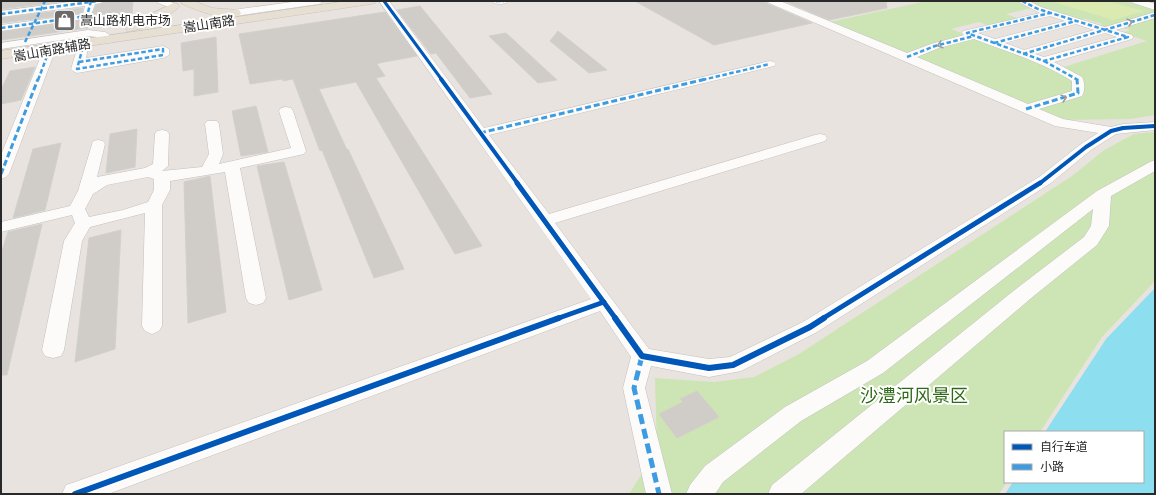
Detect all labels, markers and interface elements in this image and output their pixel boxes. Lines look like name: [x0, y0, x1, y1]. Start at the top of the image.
shop icon: 嵩山路机电市场: [51, 7, 77, 33]
place label: 嵩山路机电市场: [80, 11, 171, 30]
street label: 嵩山南路: [182, 11, 236, 37]
one-way arrow: [1126, 18, 1133, 27]
street label: 嵩山南路辅路: [12, 34, 92, 66]
one-way arrow: [936, 40, 943, 49]
one-way arrow: [1060, 94, 1067, 103]
park label: 沙澧河风景区: [860, 383, 968, 409]
legend: [1004, 431, 1144, 483]
text: 自行车道: [1040, 438, 1088, 456]
text: 小路: [1040, 458, 1064, 476]

